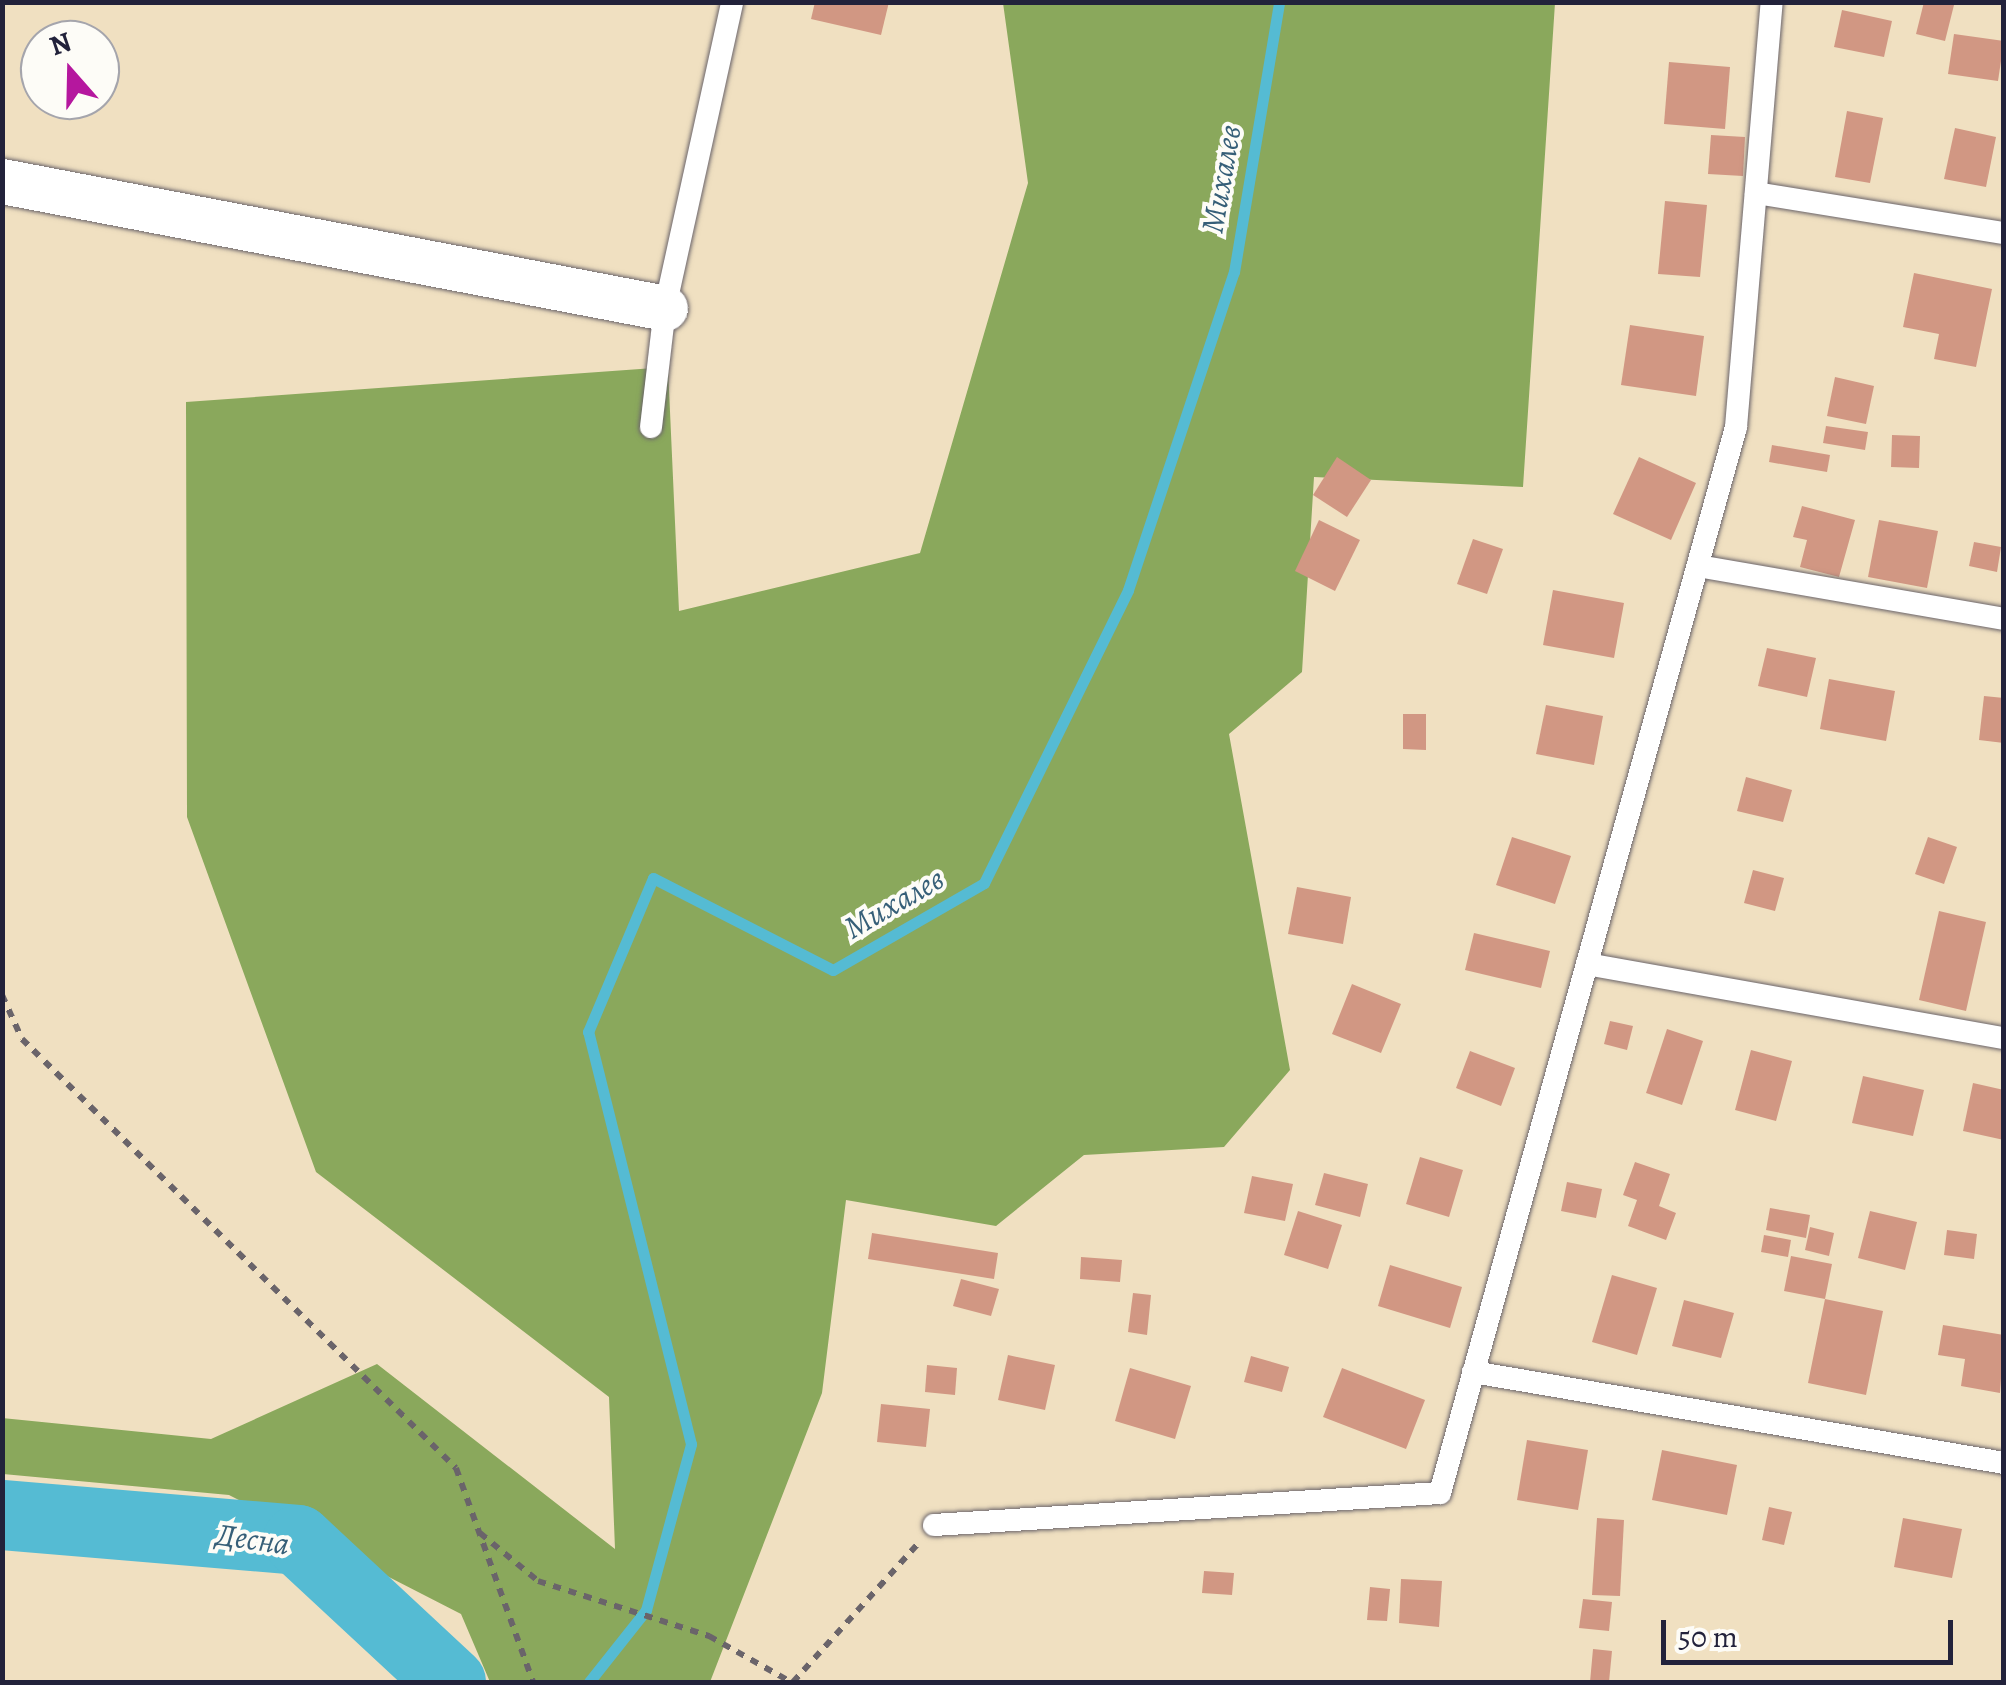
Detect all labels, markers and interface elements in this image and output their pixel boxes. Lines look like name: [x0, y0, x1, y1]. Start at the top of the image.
north arrow: [20, 20, 120, 120]
text: N: [44, 22, 76, 65]
water label: Михалев: [1193, 122, 1249, 236]
water label: Михалев: [837, 859, 951, 947]
water label: Десна: [214, 1515, 292, 1563]
scale bar: [1666, 1600, 1958, 1662]
text: 50 m: [1678, 1617, 1738, 1657]

